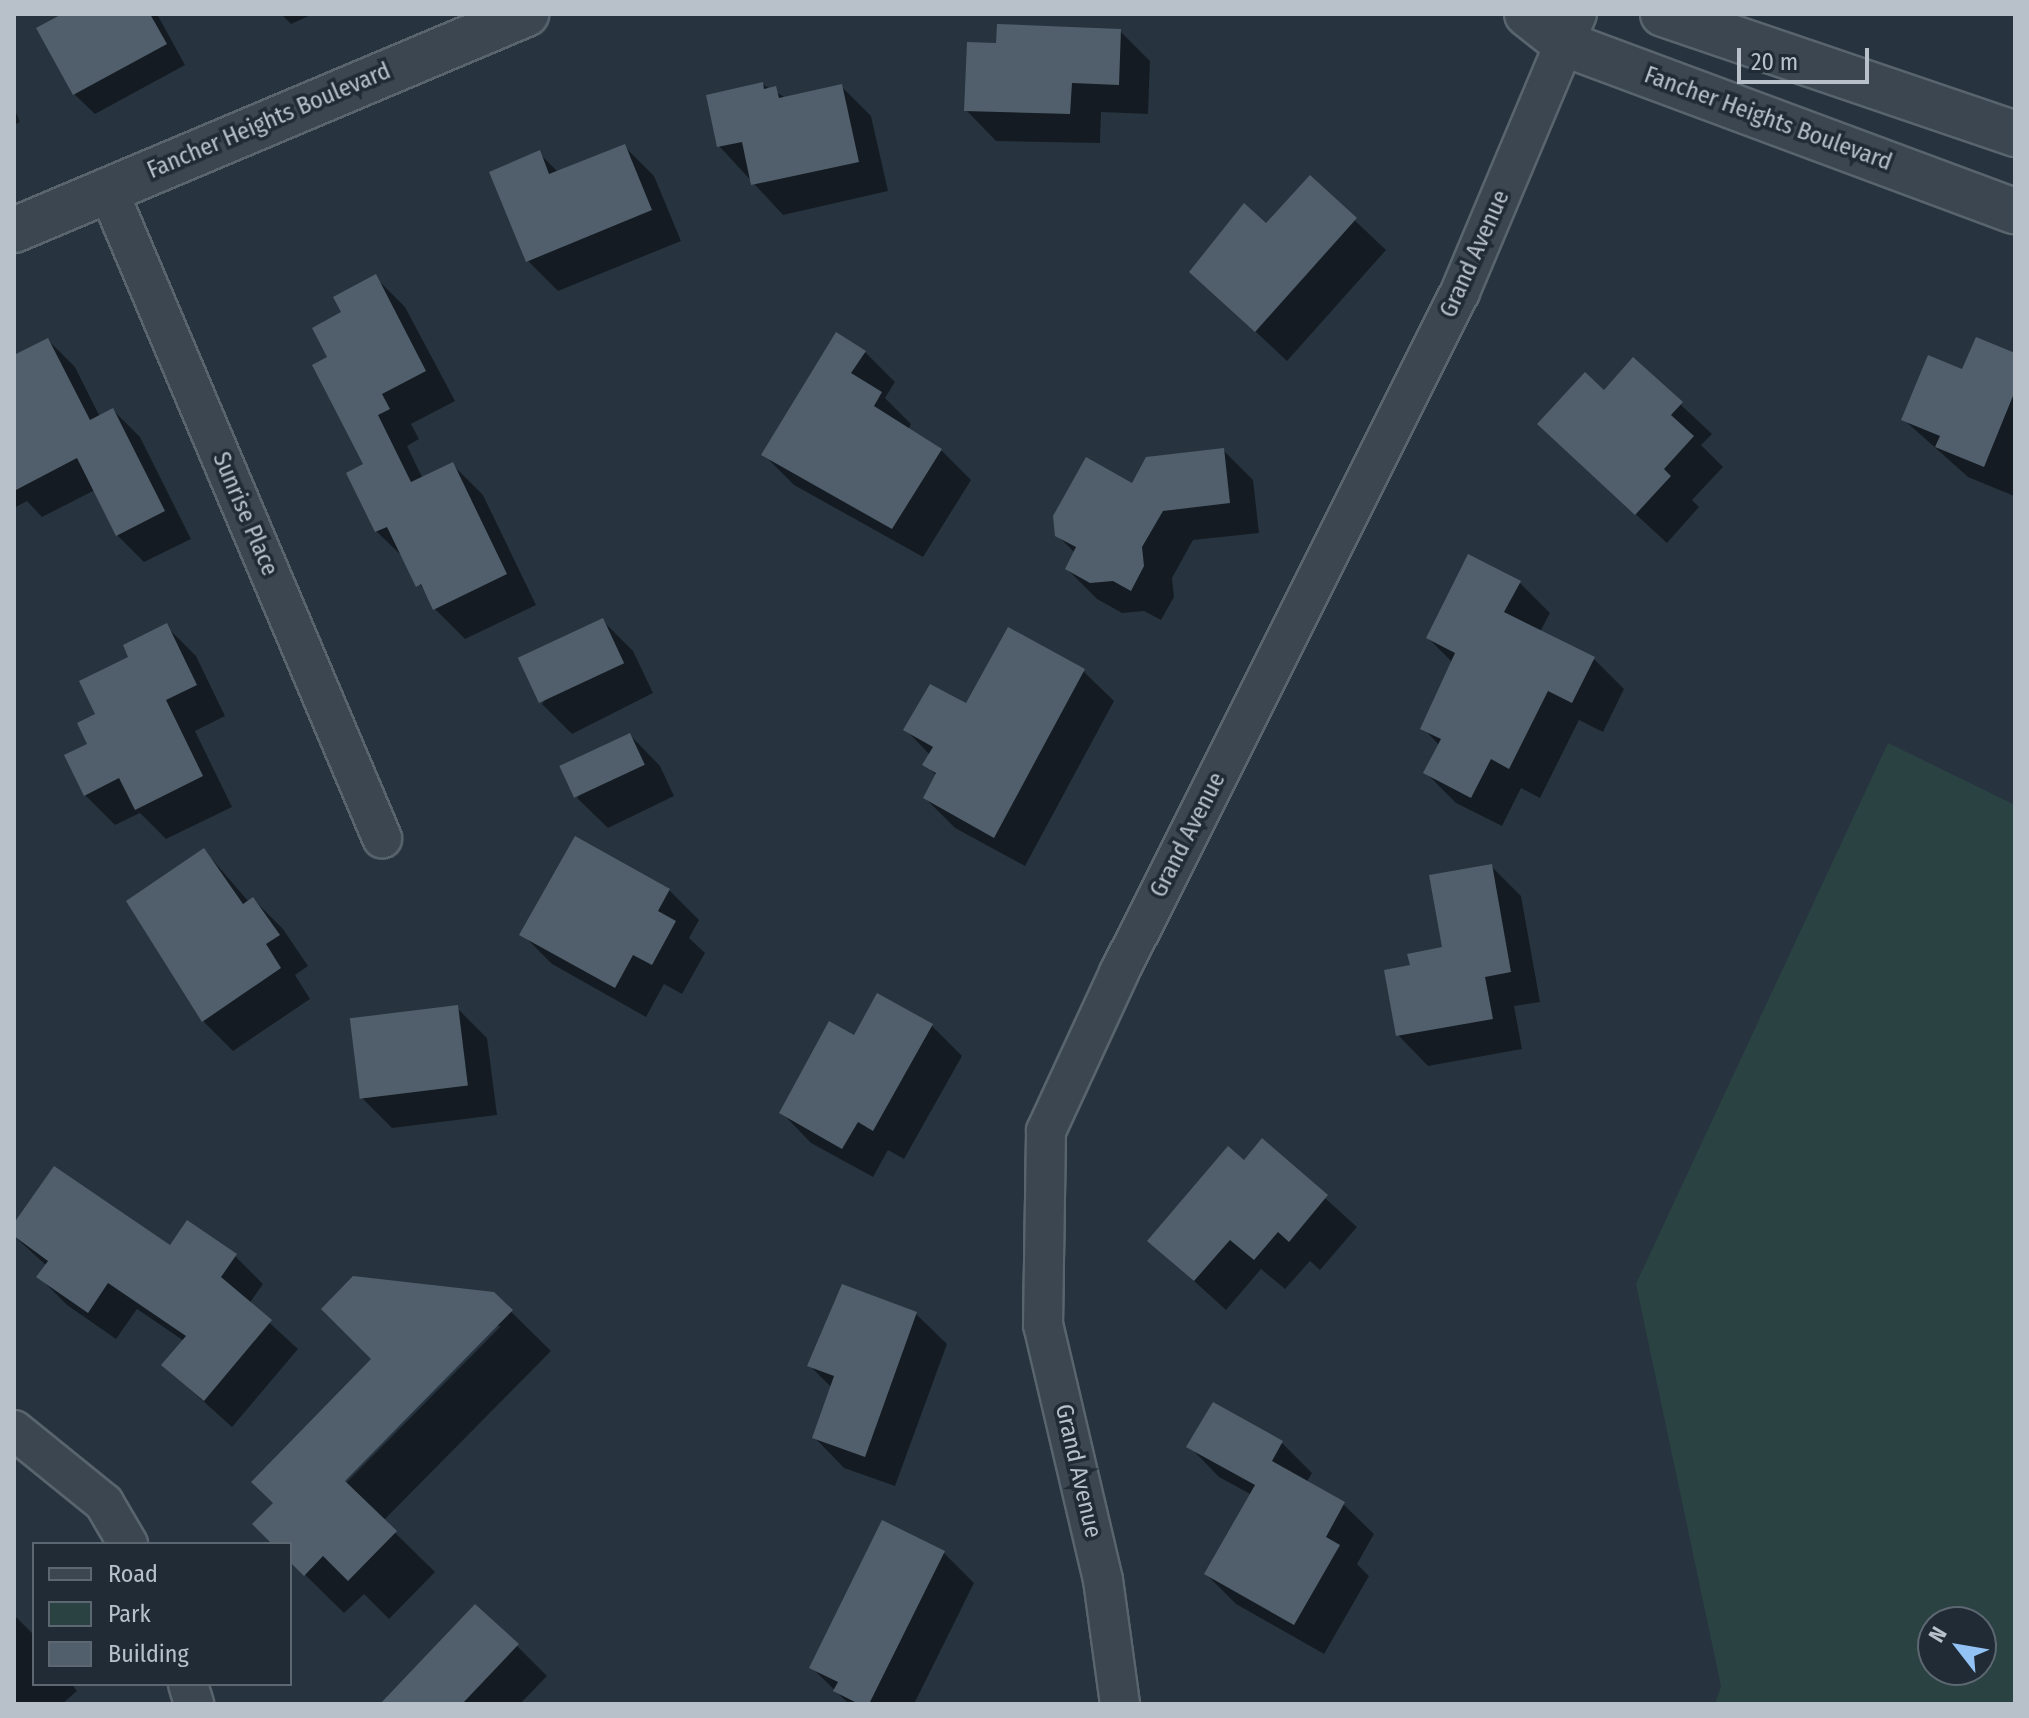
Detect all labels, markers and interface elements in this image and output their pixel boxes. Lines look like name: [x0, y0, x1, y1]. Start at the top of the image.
scale bar: [1741, 32, 1873, 82]
text: 20 m: [1751, 48, 1798, 76]
street label: Fancher Heights Boulevard: [143, 57, 395, 185]
street label: Fancher Heights Boulevard: [1640, 61, 1896, 177]
street label: Grand Avenue: [1434, 186, 1516, 322]
street label: Sunrise Place: [206, 448, 284, 580]
street label: Grand Avenue: [1144, 768, 1232, 902]
street label: Grand Avenue: [1049, 1401, 1107, 1541]
legend: [32, 1542, 292, 1686]
text: Road: [108, 1560, 158, 1588]
text: Park: [108, 1600, 151, 1628]
north arrow: [1917, 1606, 1997, 1686]
text: N: [1923, 1622, 1953, 1647]
text: Building: [108, 1640, 189, 1668]

